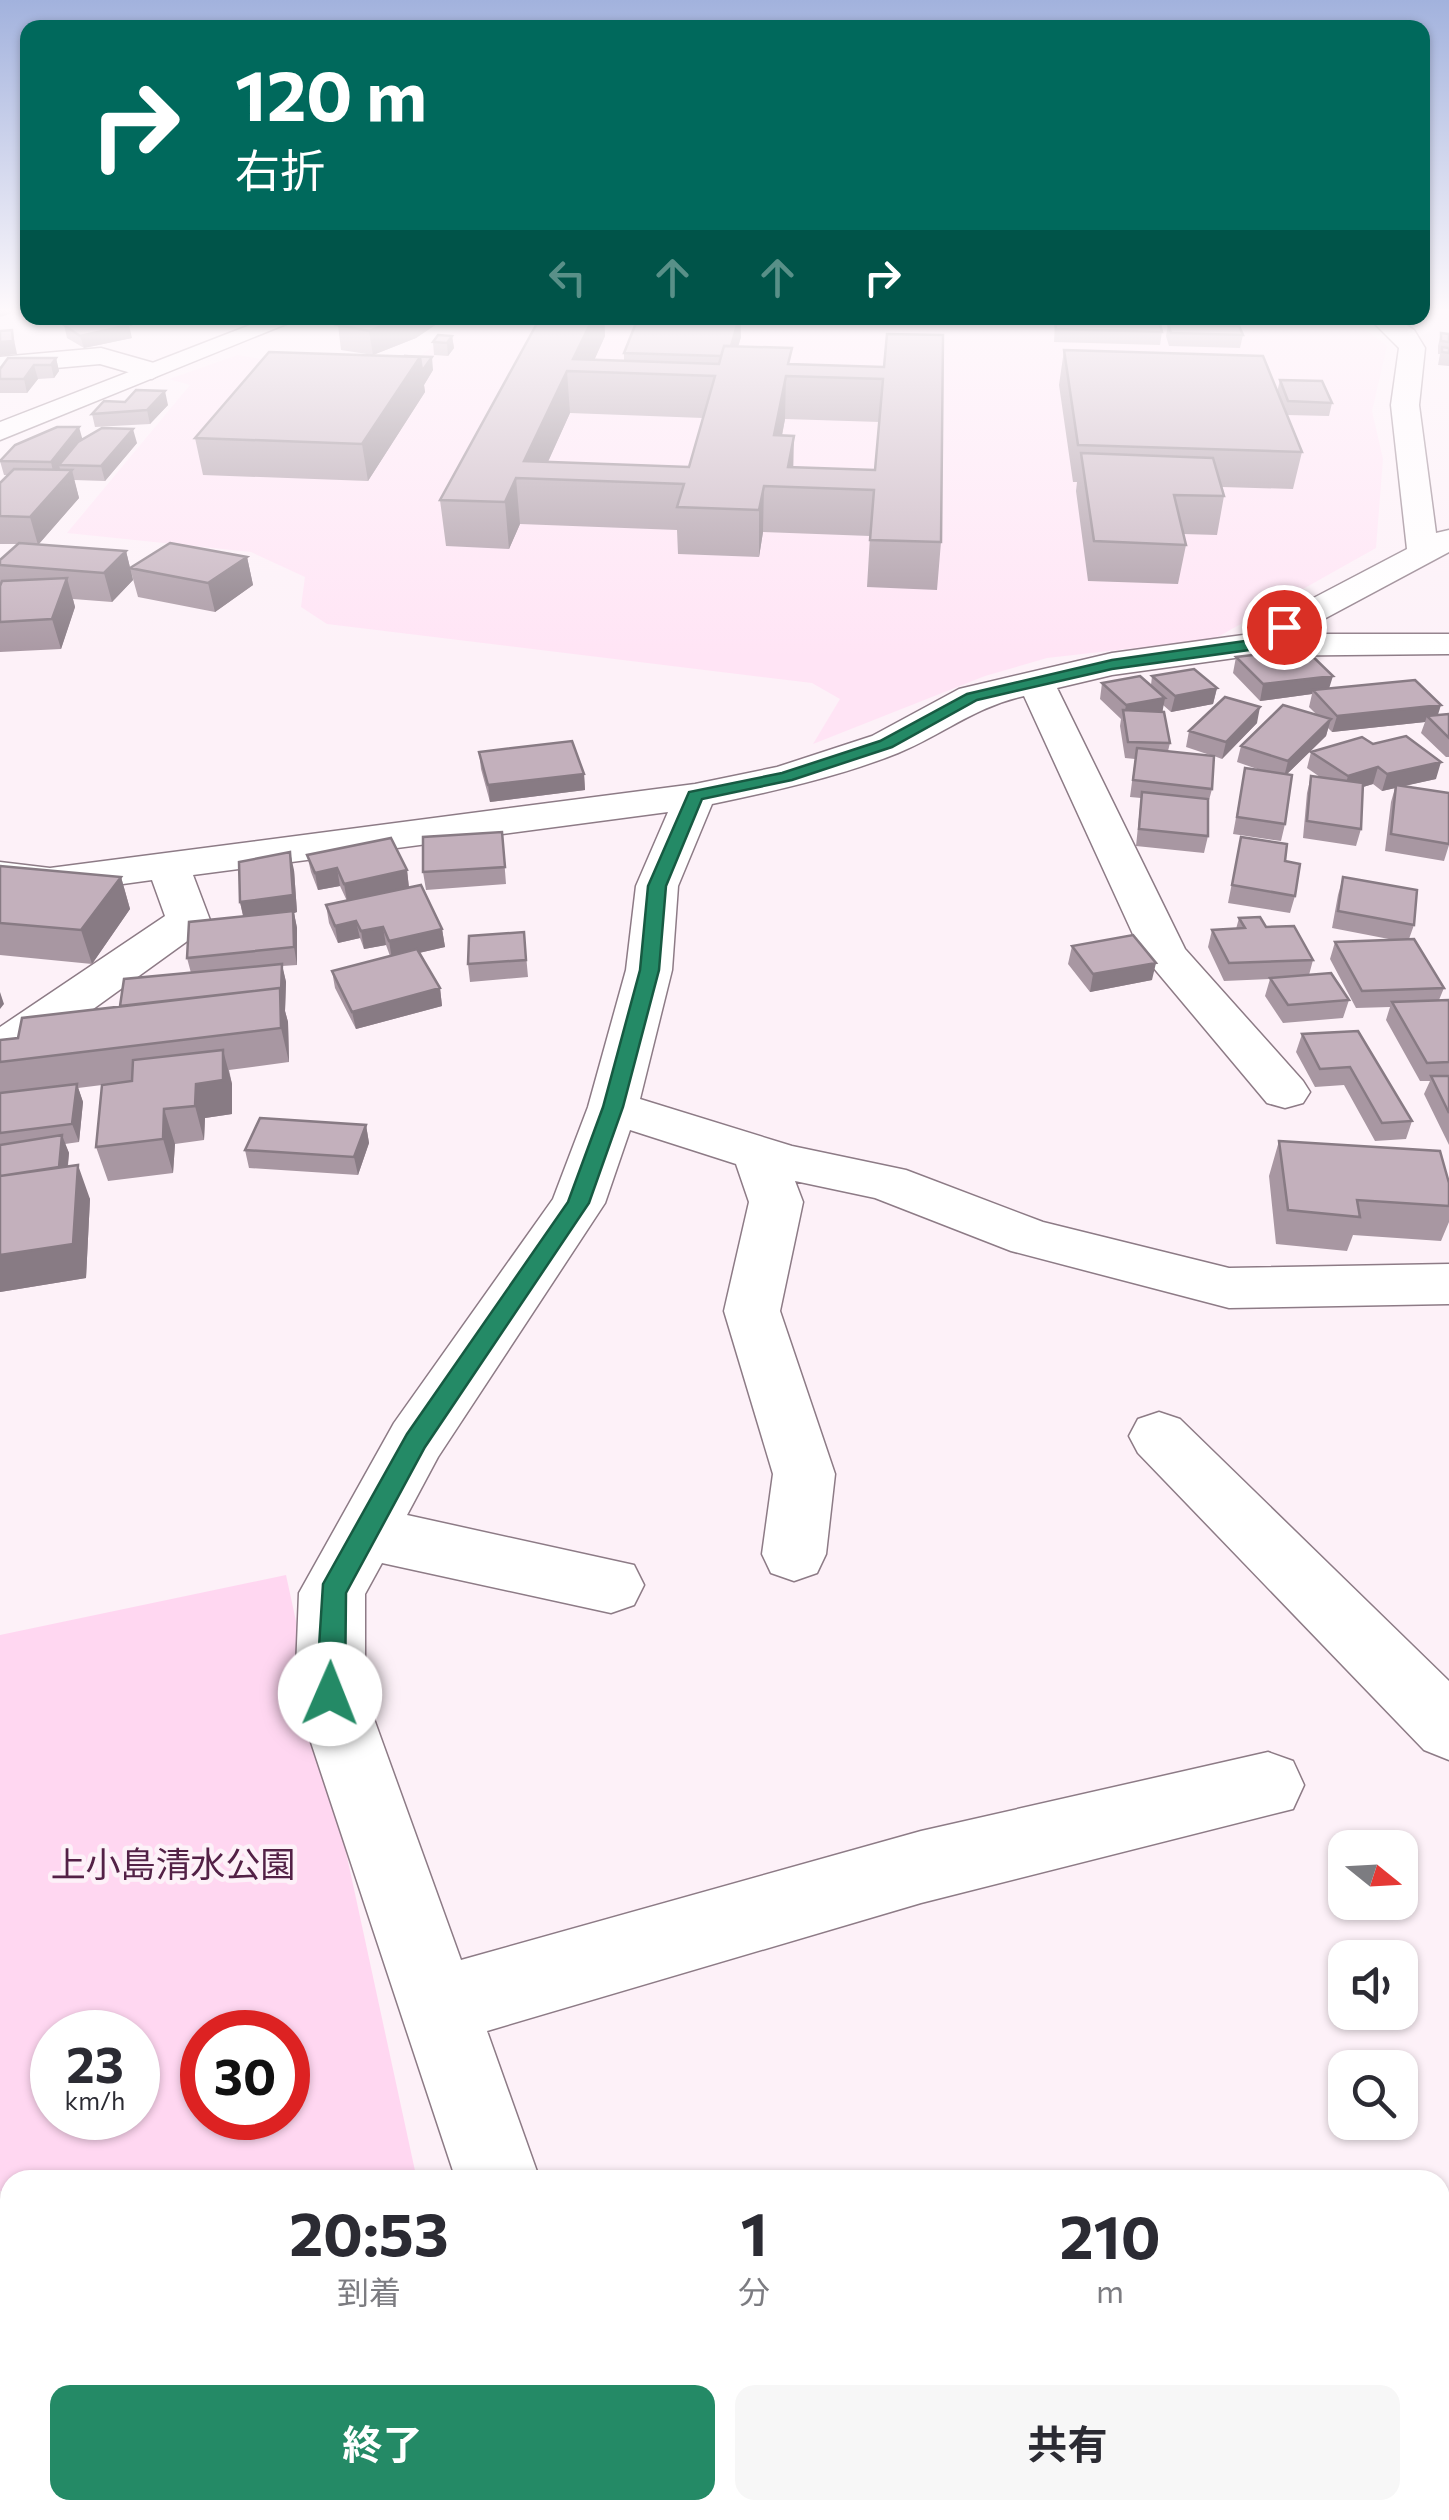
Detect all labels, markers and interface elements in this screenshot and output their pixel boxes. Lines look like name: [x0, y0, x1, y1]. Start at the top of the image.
text: 120 m: [235, 50, 427, 135]
icon: right: [70, 60, 200, 190]
text: 右折: [235, 141, 325, 196]
icon: left: [540, 250, 595, 305]
icon: ahead: [645, 250, 700, 305]
icon: ahead: [750, 250, 805, 305]
icon: right: [855, 250, 910, 305]
pin: [1242, 585, 1327, 670]
icon: arrive: [1257, 600, 1312, 655]
position arrow: [278, 1642, 382, 1746]
north arrow: [1328, 1830, 1418, 1920]
map controls: [1328, 1830, 1418, 2140]
park label: 上小島清水公園: [50, 1841, 296, 1884]
button: sound: [1328, 1940, 1418, 2030]
speed limit sign: 30: [180, 2010, 310, 2140]
text: 23: [66, 2032, 124, 2093]
button: search: [1328, 2050, 1418, 2140]
text: km/h: [65, 2085, 125, 2115]
text: 20:53: [289, 2195, 449, 2268]
text: 1: [741, 2195, 768, 2268]
text: 210: [1059, 2198, 1161, 2271]
text: m: [1096, 2270, 1124, 2310]
text: 到着: [337, 2271, 401, 2311]
text: 分: [738, 2271, 770, 2311]
button: 終了: [50, 2385, 715, 2500]
button: 共有: [735, 2385, 1400, 2500]

